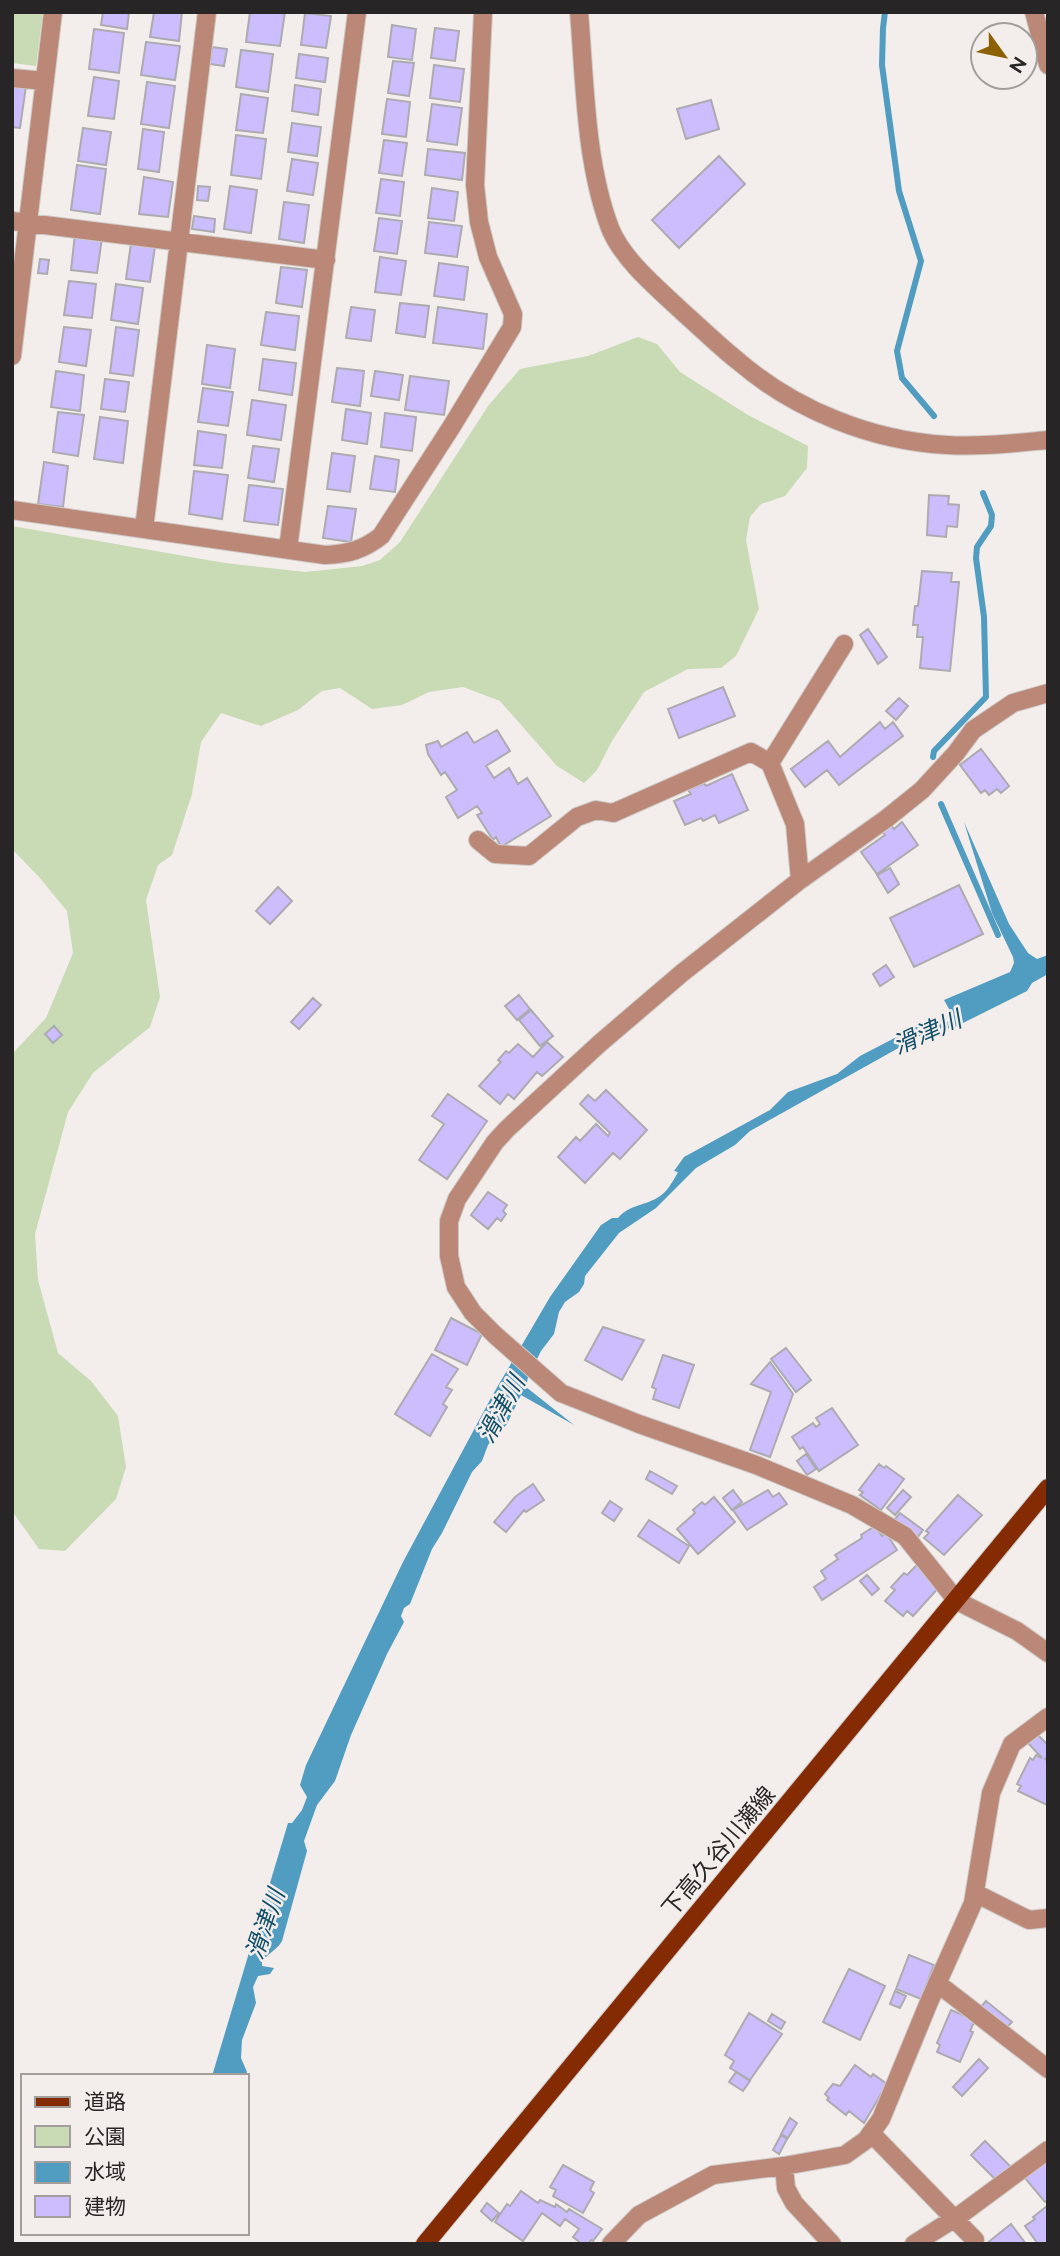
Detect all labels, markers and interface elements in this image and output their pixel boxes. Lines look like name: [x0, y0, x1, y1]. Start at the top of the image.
north arrow: [969, 21, 1039, 91]
text: N: [1005, 53, 1031, 77]
water label: 滑津川: [888, 1003, 969, 1060]
water label: 滑津川: [471, 1368, 532, 1448]
street label: 下高久谷川瀬線: [656, 1781, 780, 1921]
water label: 滑津川: [240, 1882, 291, 1963]
legend: [21, 2074, 248, 2235]
text: 道路: [84, 2089, 126, 2114]
text: 公園: [84, 2124, 126, 2149]
text: 水域: [84, 2159, 126, 2184]
text: 建物: [84, 2194, 126, 2219]

